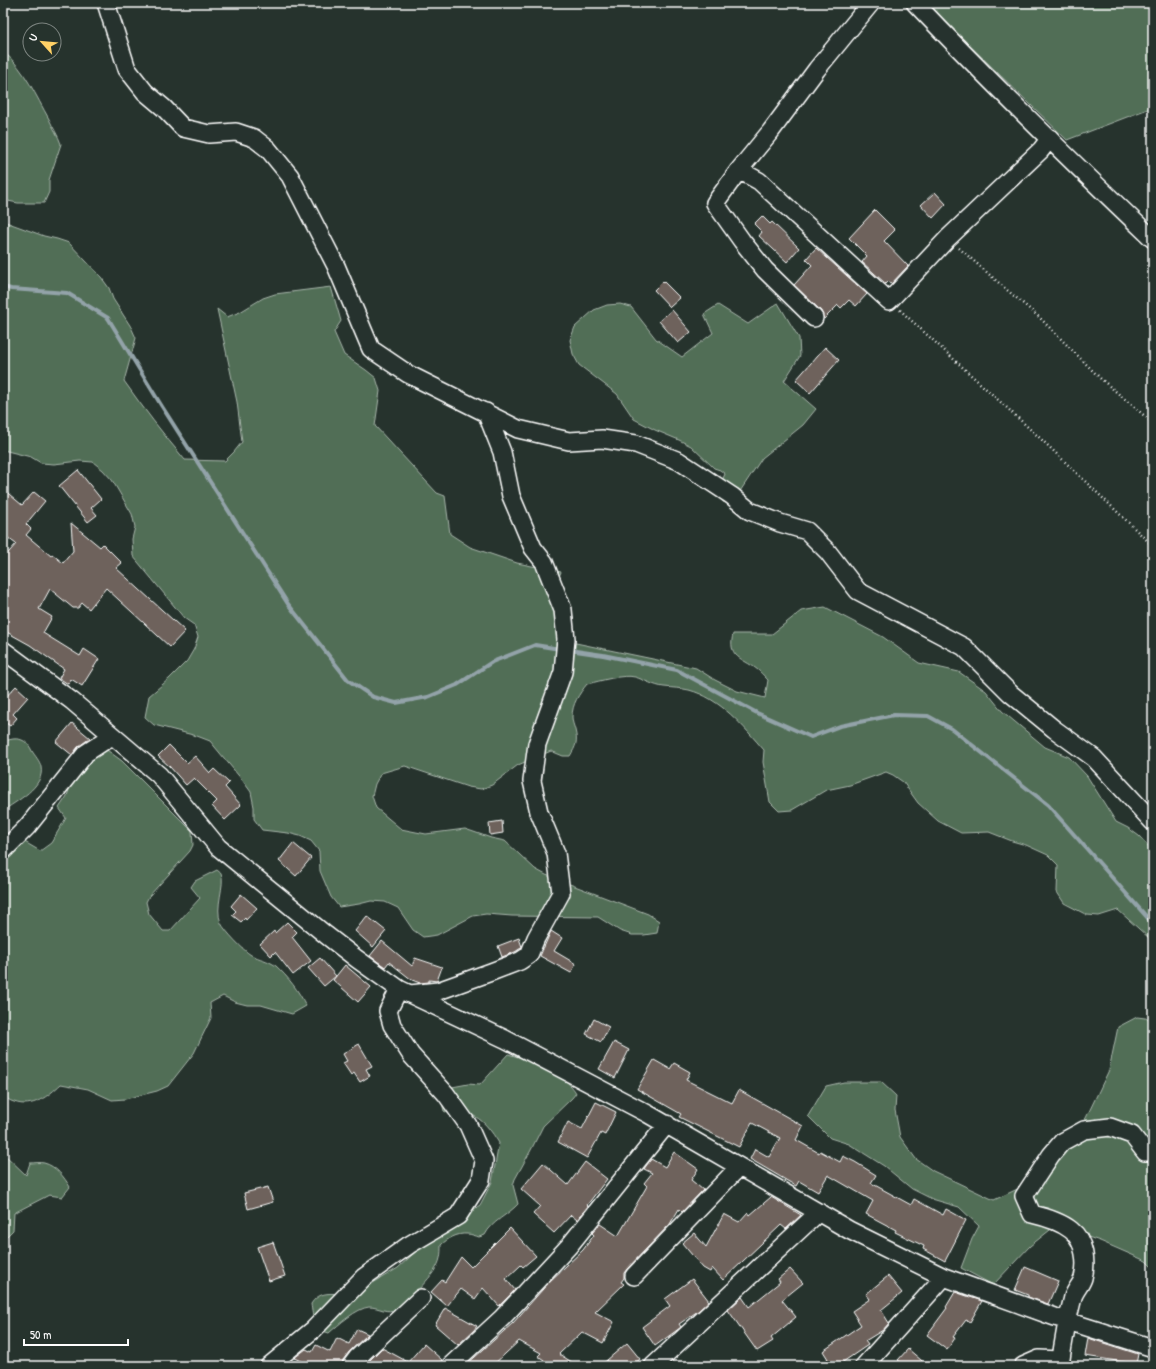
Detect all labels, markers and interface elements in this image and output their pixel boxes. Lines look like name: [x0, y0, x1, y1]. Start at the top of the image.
north arrow: [22, 22, 62, 62]
text: U: [25, 32, 41, 43]
scale bar: [24, 1321, 128, 1347]
text: 50 m: [30, 1326, 51, 1343]

